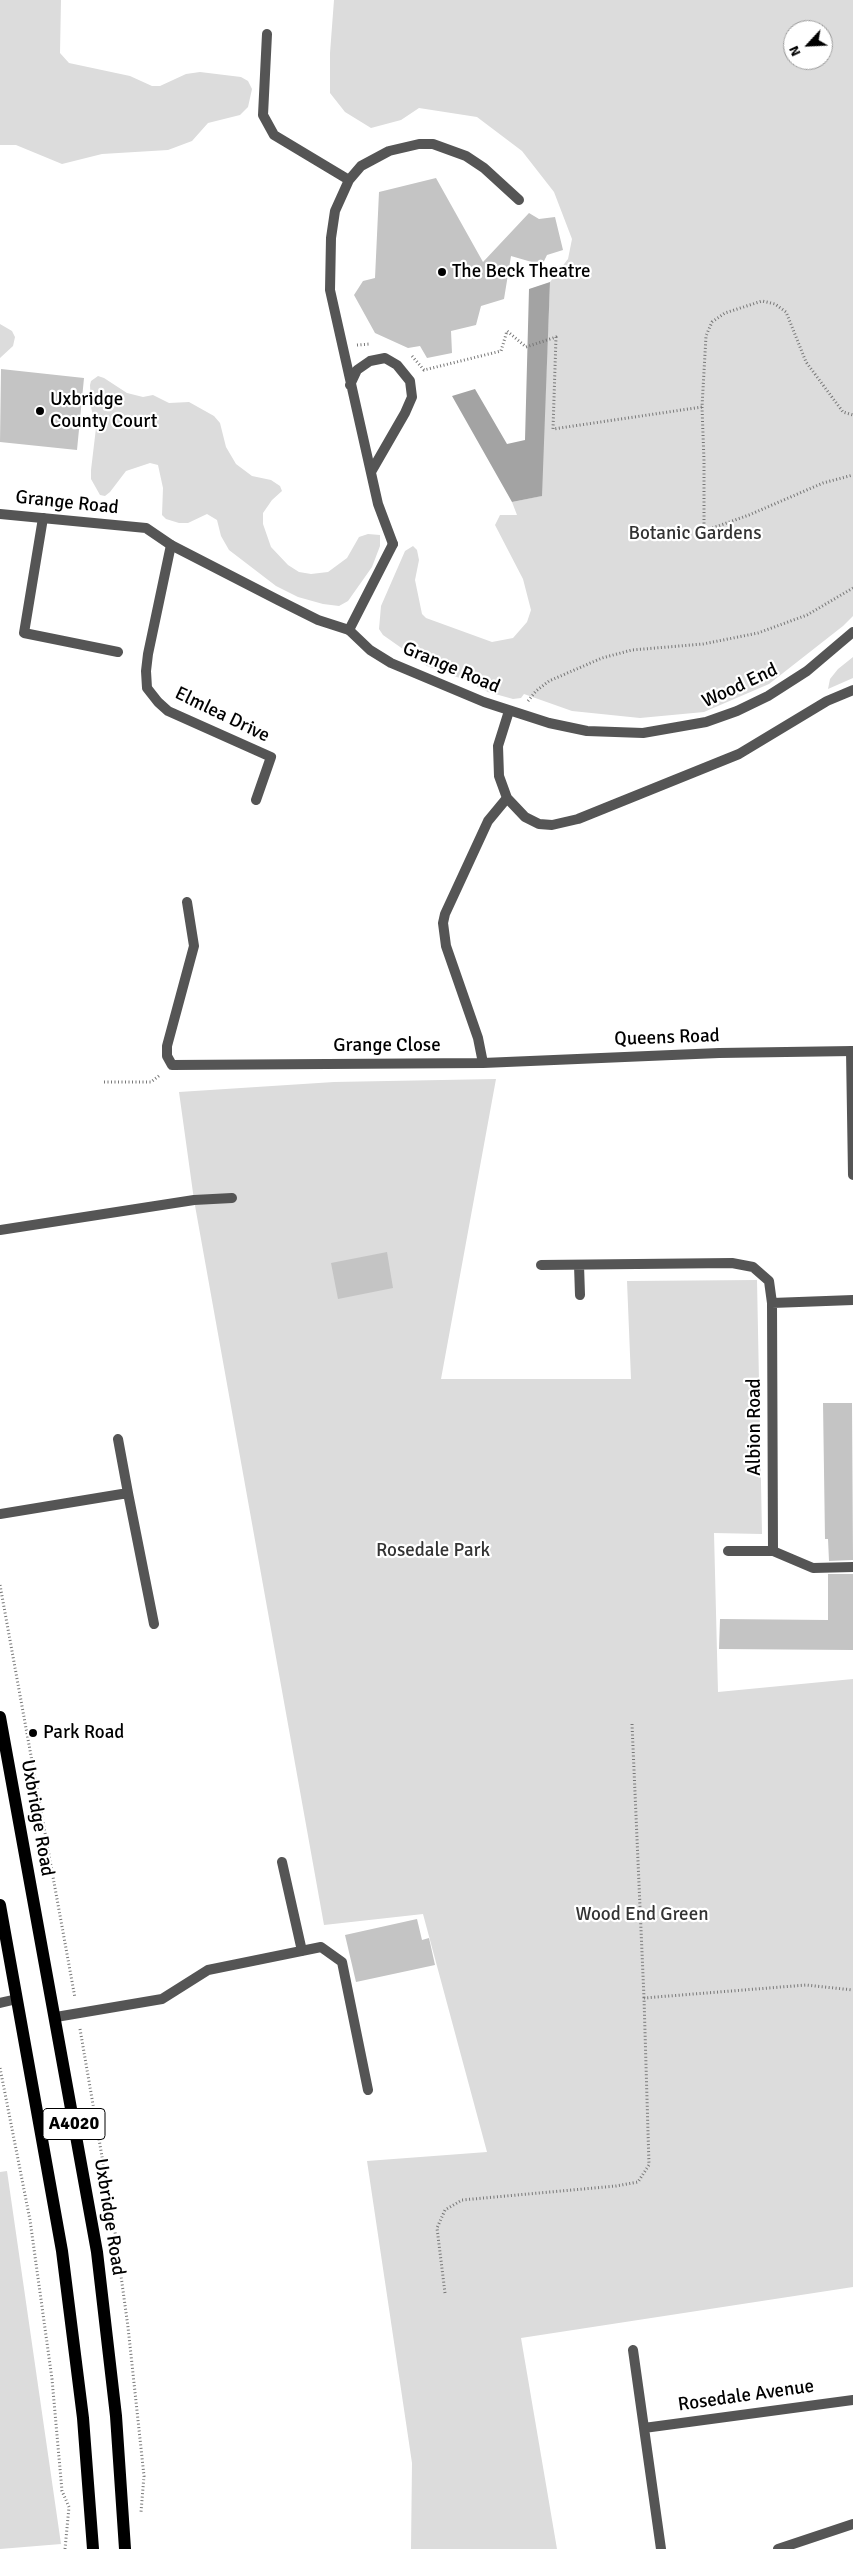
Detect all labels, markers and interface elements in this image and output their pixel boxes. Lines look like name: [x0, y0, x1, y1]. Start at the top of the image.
north arrow: [783, 20, 833, 70]
text: N: [785, 43, 805, 59]
place label: The Beck Theatre: [452, 261, 590, 283]
marker: The Beck Theatre: [436, 266, 448, 278]
place label: Uxbridge County Court: [50, 389, 157, 433]
marker: Uxbridge County Court: [34, 405, 46, 417]
street label: Grange Road: [14, 486, 120, 520]
park label: Botanic Gardens: [628, 523, 762, 545]
street label: Grange Road: [399, 637, 503, 699]
street label: Wood End: [699, 659, 781, 713]
street label: Elmlea Drive: [171, 682, 273, 748]
street label: Queens Road: [614, 1025, 720, 1051]
street label: Grange Close: [333, 1035, 441, 1057]
street label: Albion Road: [744, 1378, 766, 1476]
park label: Rosedale Park: [376, 1540, 490, 1562]
place label: Park Road: [43, 1722, 124, 1744]
marker: Park Road: [27, 1727, 39, 1739]
street label: Uxbridge Road: [16, 1758, 58, 1878]
park label: Wood End Green: [575, 1904, 709, 1926]
road number: A4020: [43, 2108, 105, 2140]
street label: Uxbridge Road: [89, 2157, 129, 2277]
street label: Rosedale Avenue: [677, 2375, 815, 2417]

